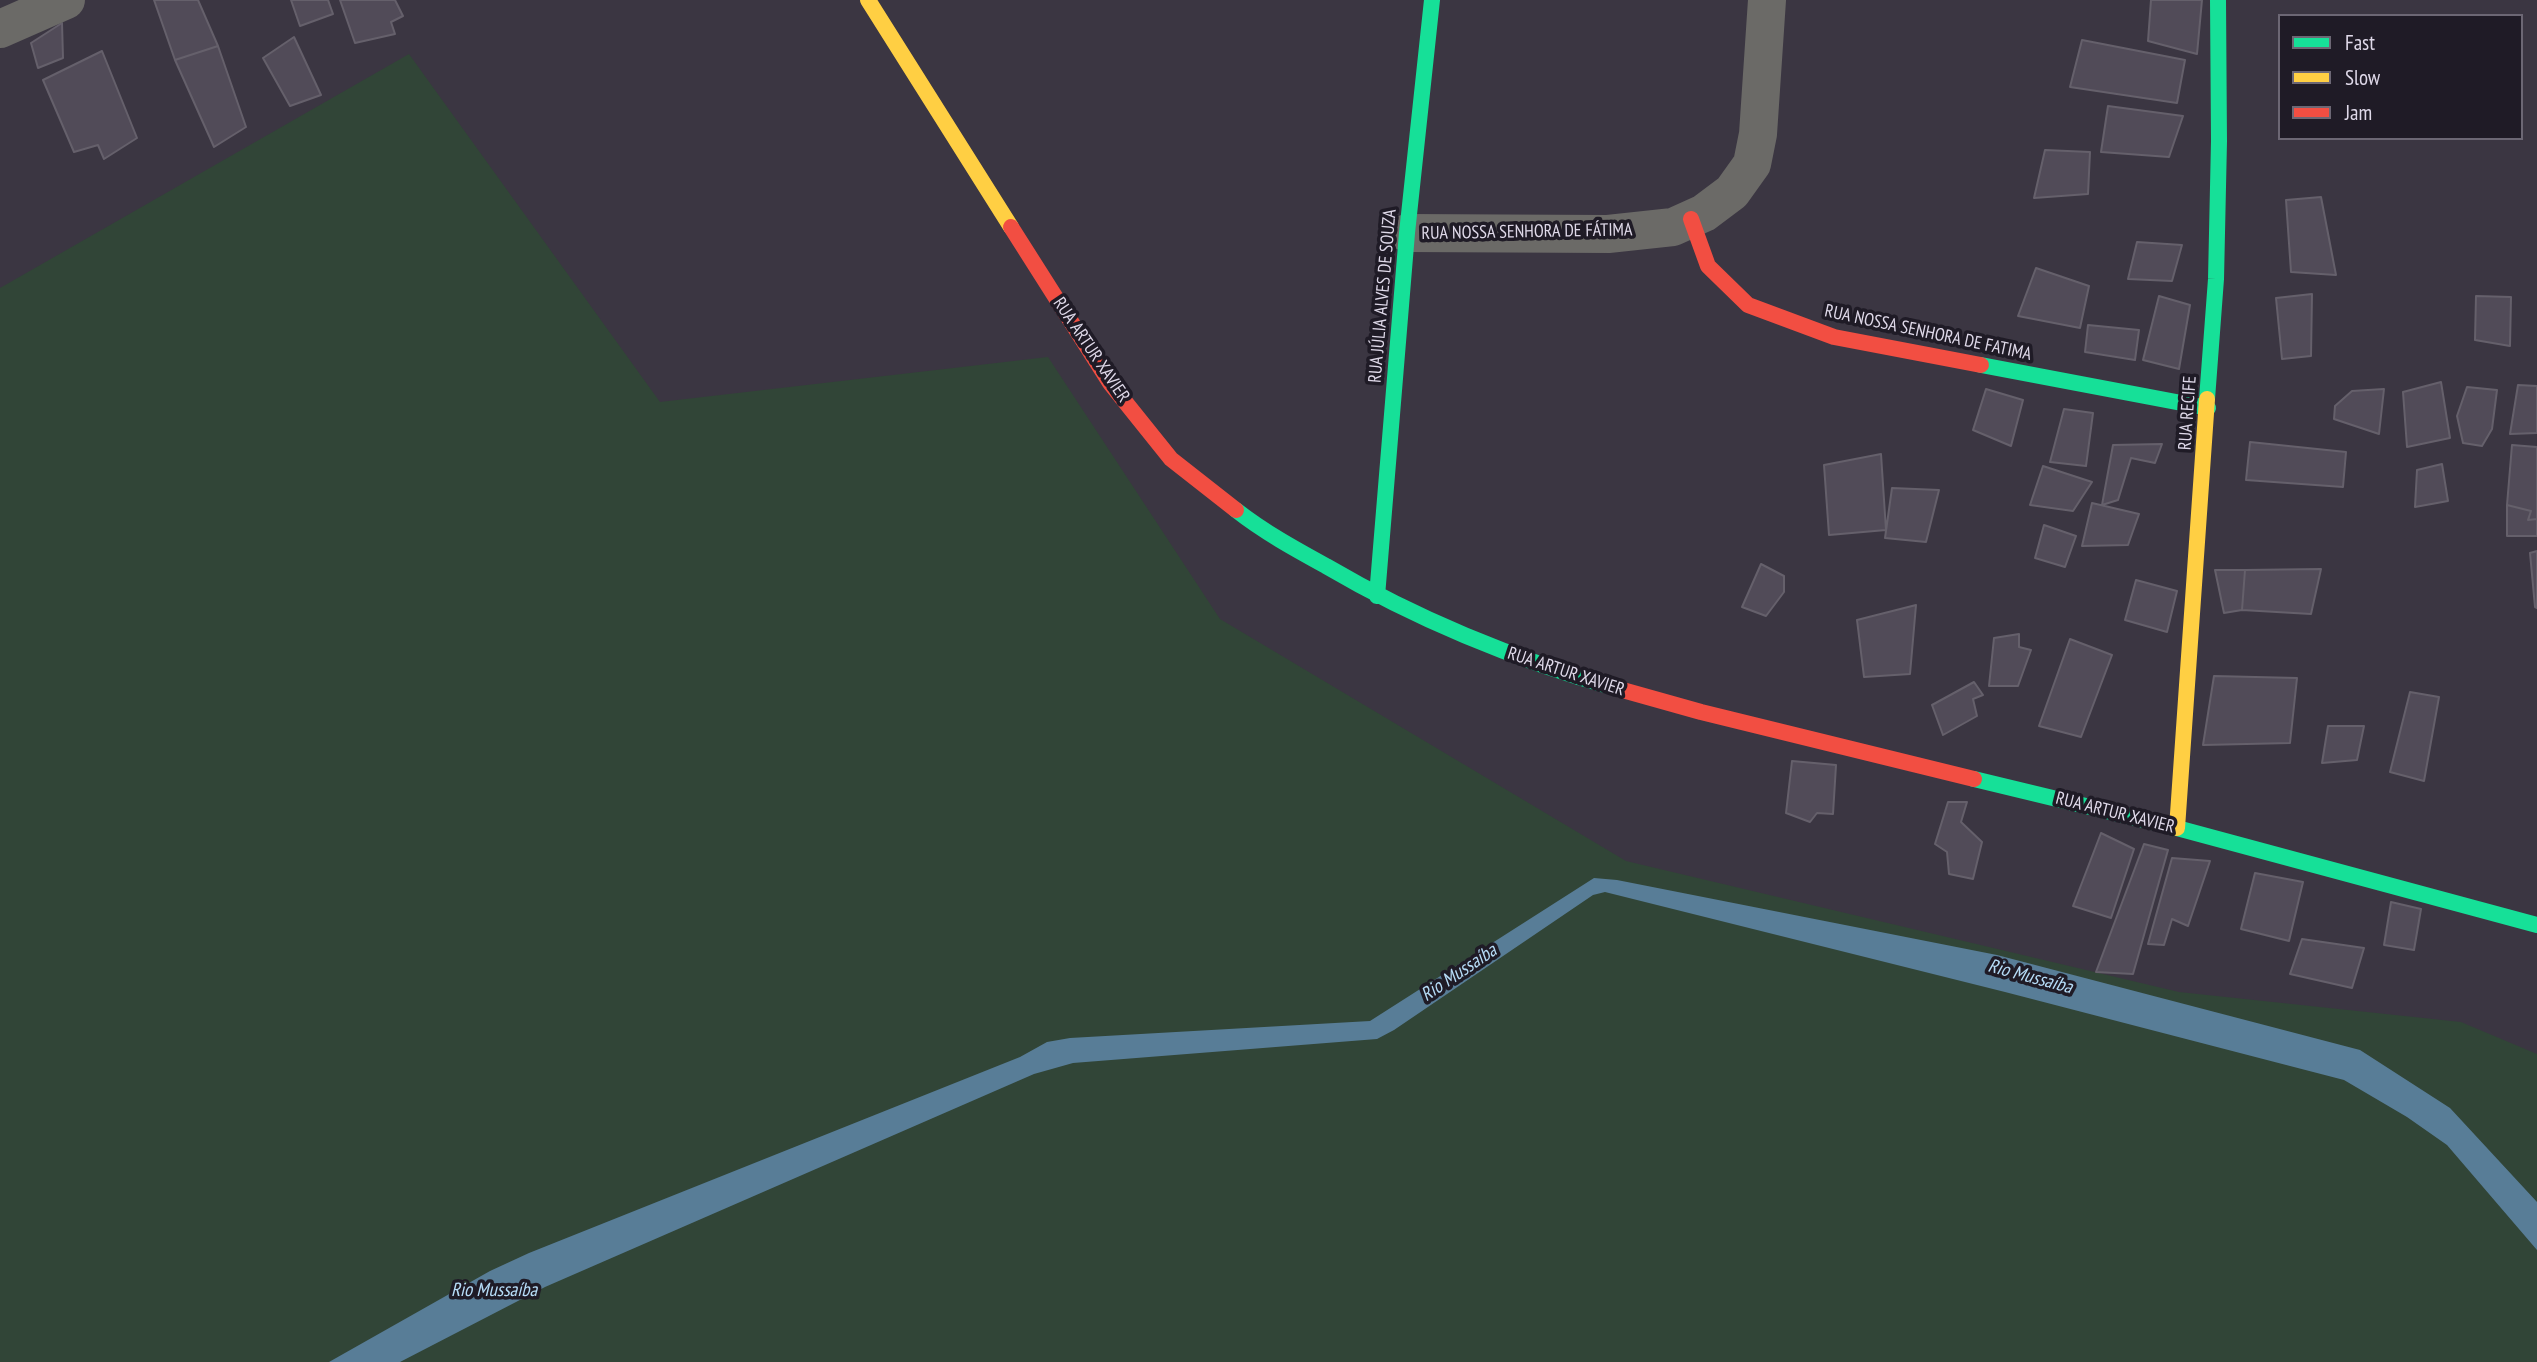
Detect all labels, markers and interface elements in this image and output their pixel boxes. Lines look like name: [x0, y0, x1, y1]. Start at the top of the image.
legend: [2278, 14, 2523, 140]
text: Fast: [2345, 29, 2375, 56]
text: Slow: [2345, 64, 2380, 91]
text: Jam: [2345, 99, 2372, 126]
street label: RUA JÚLIA ALVES DE SOUZA: [1365, 208, 1401, 384]
street label: RUA NOSSA SENHORA DE FÁTIMA: [1421, 219, 1633, 245]
street label: RUA ARTUR XAVIER: [1048, 293, 1134, 407]
street label: RUA NOSSA SENHORA DE FATIMA: [1823, 300, 2033, 366]
street label: RUA RECIFE: [2175, 375, 2201, 451]
street label: RUA ARTUR XAVIER: [1505, 643, 1627, 701]
street label: RUA ARTUR XAVIER: [2053, 788, 2177, 838]
water label: Rio Mussaíba: [1417, 939, 1501, 1007]
water label: Rio Mussaíba: [1985, 955, 2075, 999]
water label: Rio Mussaíba: [451, 1280, 537, 1302]

